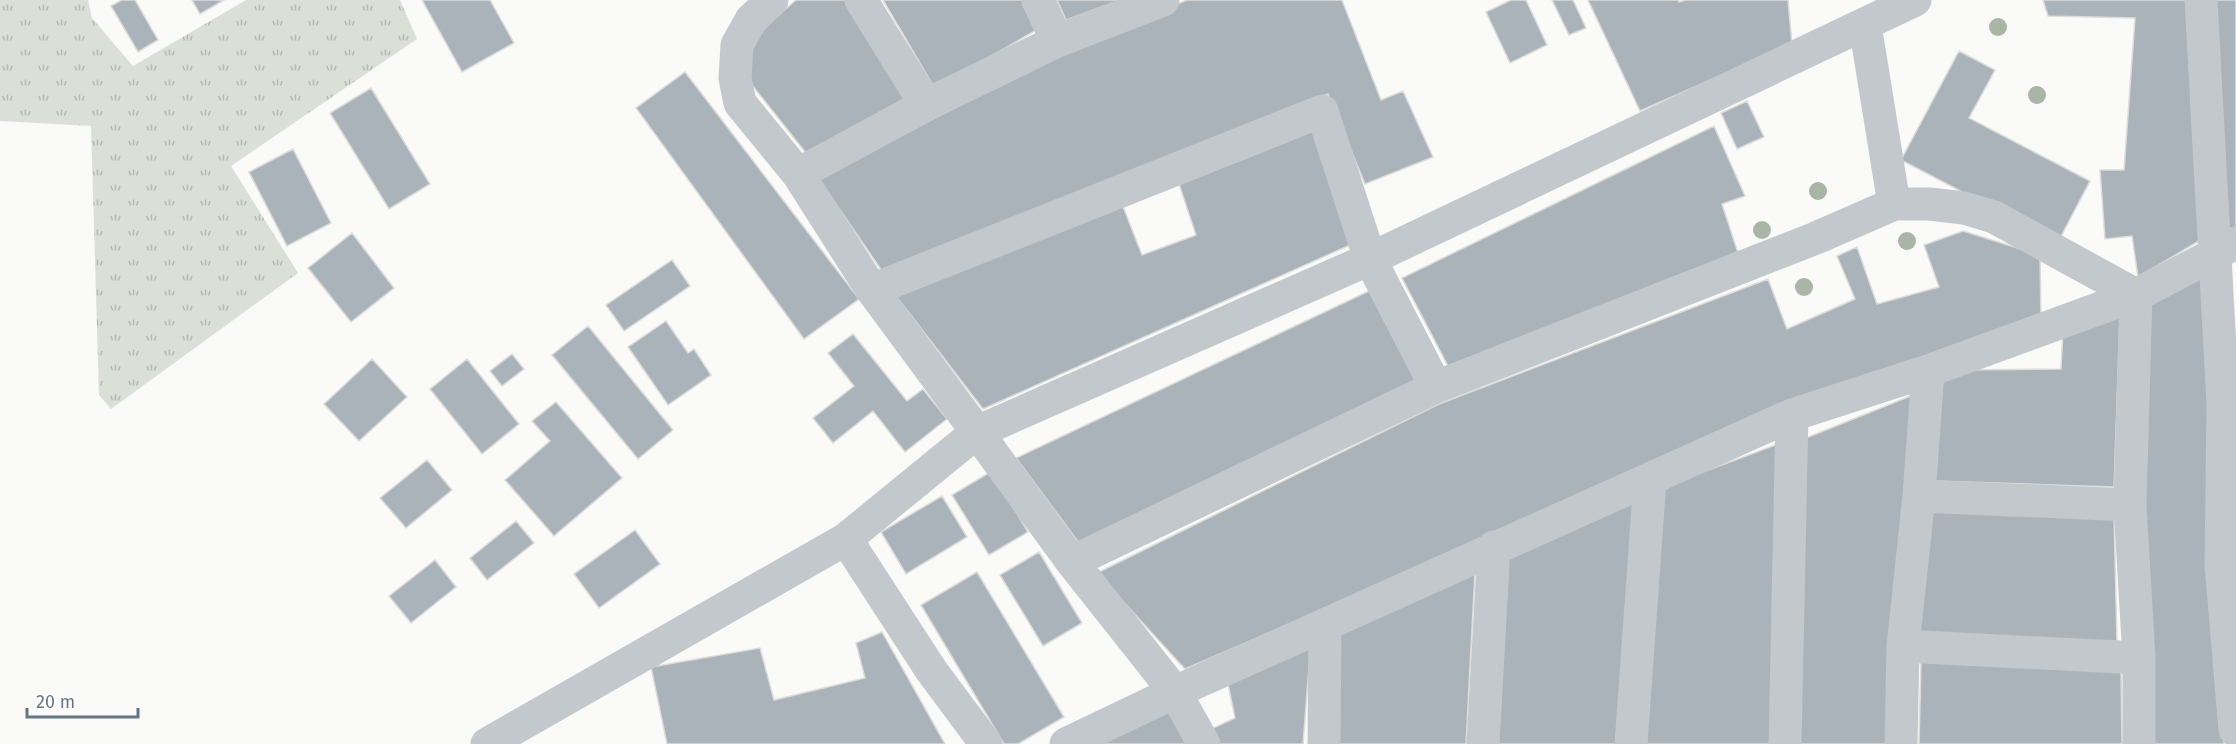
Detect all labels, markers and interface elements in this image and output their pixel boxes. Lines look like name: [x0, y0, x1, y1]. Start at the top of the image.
scale bar: [27, 681, 138, 719]
text: 20 m: [36, 691, 75, 713]

